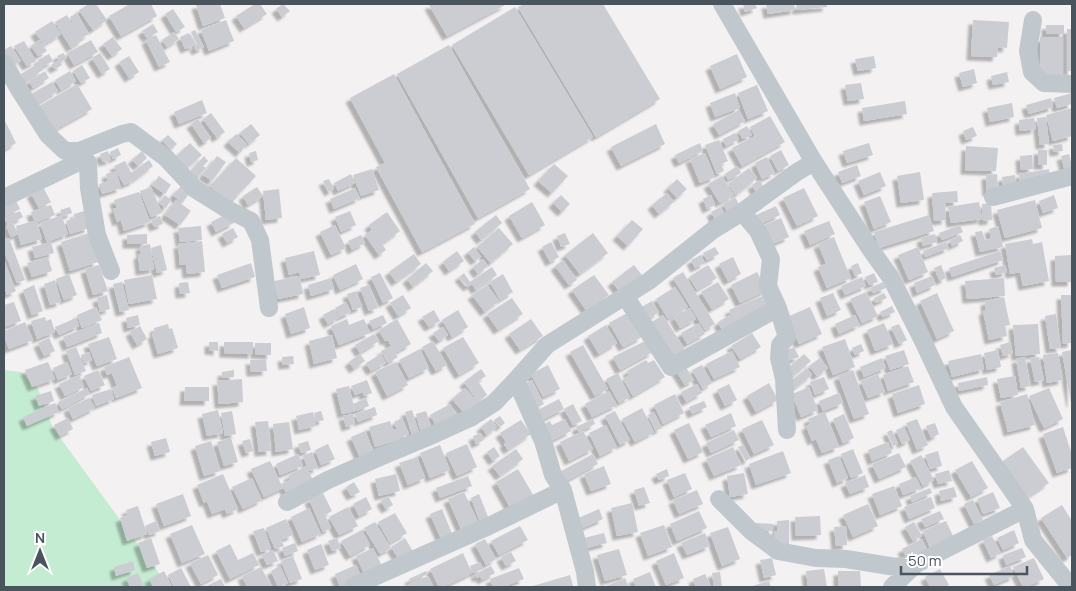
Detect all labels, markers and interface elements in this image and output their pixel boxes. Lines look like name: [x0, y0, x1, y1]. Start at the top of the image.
north arrow: [15, 526, 65, 576]
text: N: [35, 528, 45, 547]
scale bar: [901, 544, 1027, 576]
text: 50 m: [908, 550, 942, 571]

